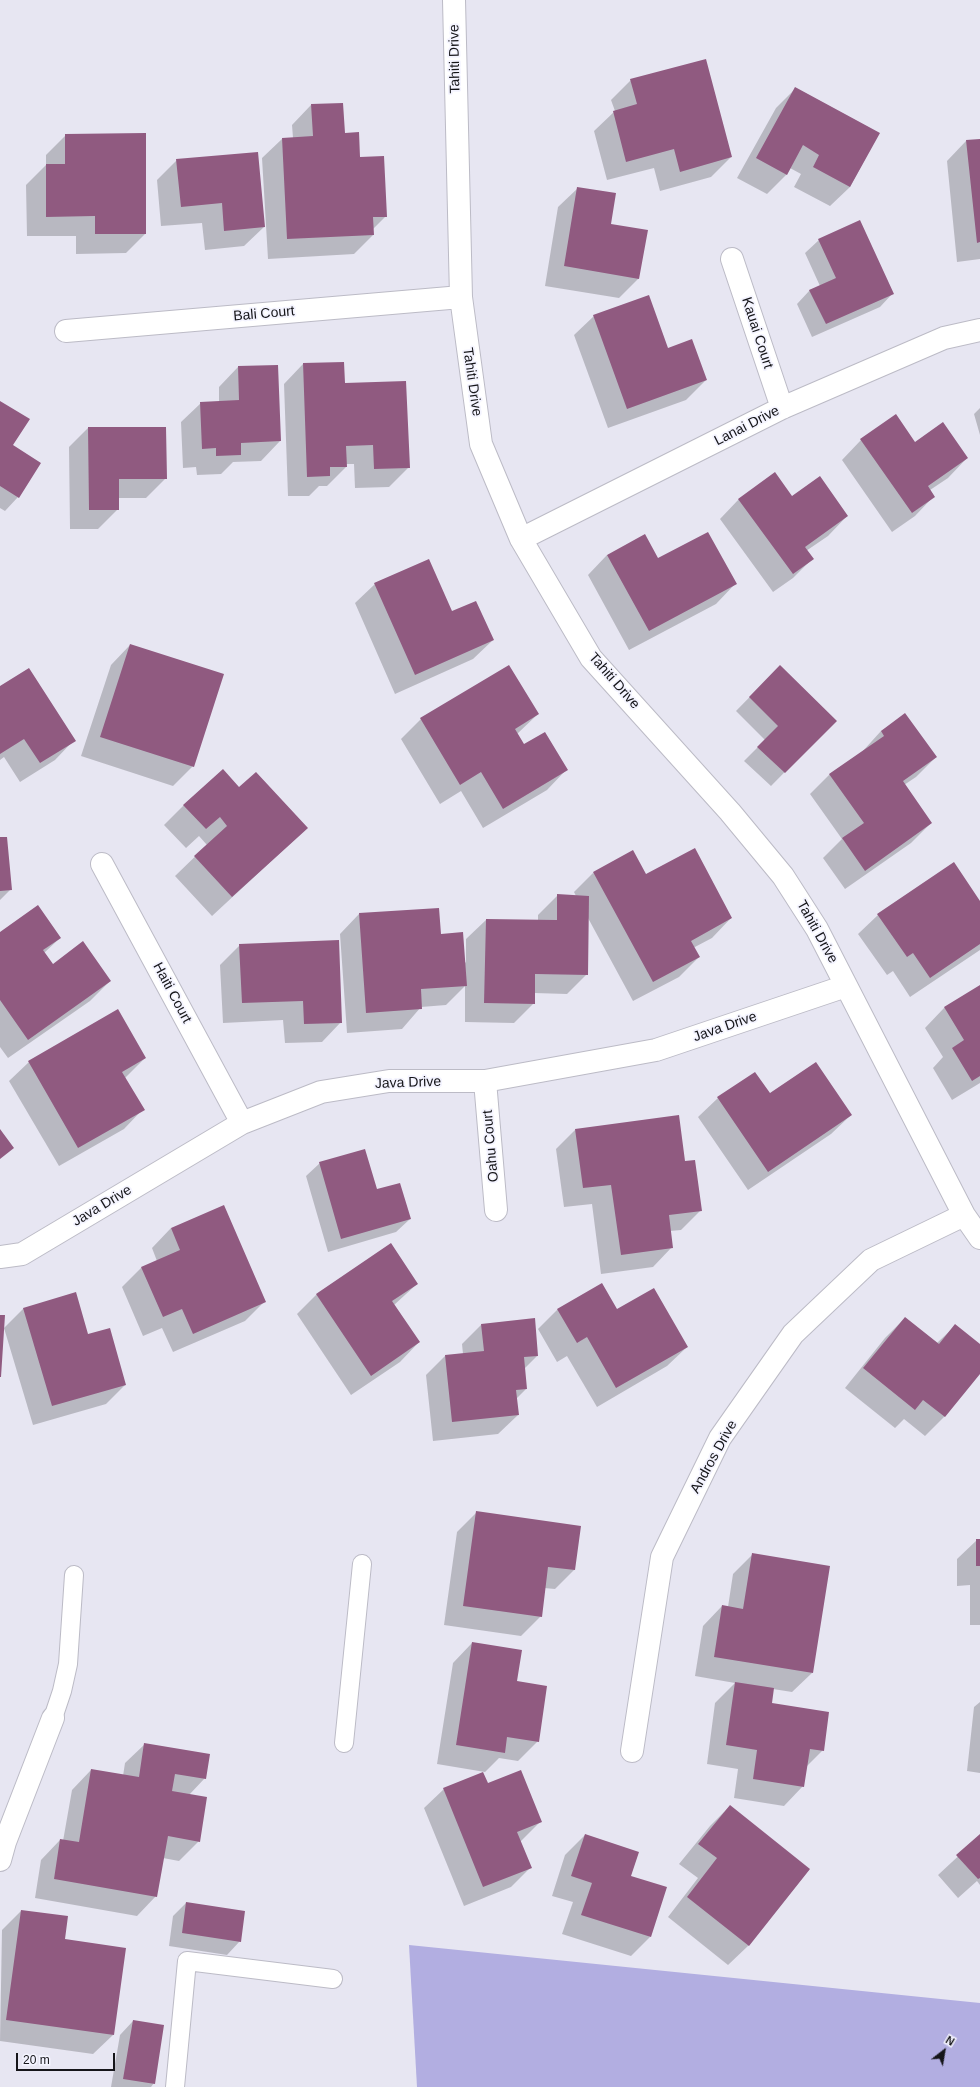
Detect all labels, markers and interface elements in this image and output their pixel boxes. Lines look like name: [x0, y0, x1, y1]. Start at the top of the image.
street label: Tahiti Drive: [446, 24, 464, 94]
street label: Kauai Court: [738, 295, 776, 371]
street label: Bali Court: [233, 303, 295, 325]
street label: Tahiti Drive: [459, 347, 485, 417]
street label: Lanai Drive: [712, 402, 782, 450]
street label: Tahiti Drive: [585, 649, 643, 713]
street label: Tahiti Drive: [793, 898, 841, 966]
street label: Haiti Court: [149, 960, 195, 1026]
street label: Java Drive: [691, 1008, 759, 1046]
street label: Java Drive: [375, 1073, 441, 1093]
street label: Oahu Court: [479, 1109, 503, 1183]
street label: Java Drive: [69, 1182, 135, 1230]
street label: Andros Drive: [687, 1418, 741, 1496]
north arrow: [924, 2031, 964, 2071]
text: N: [944, 2034, 957, 2048]
scale bar: [18, 2045, 117, 2071]
text: 20 m: [23, 2053, 50, 2067]

